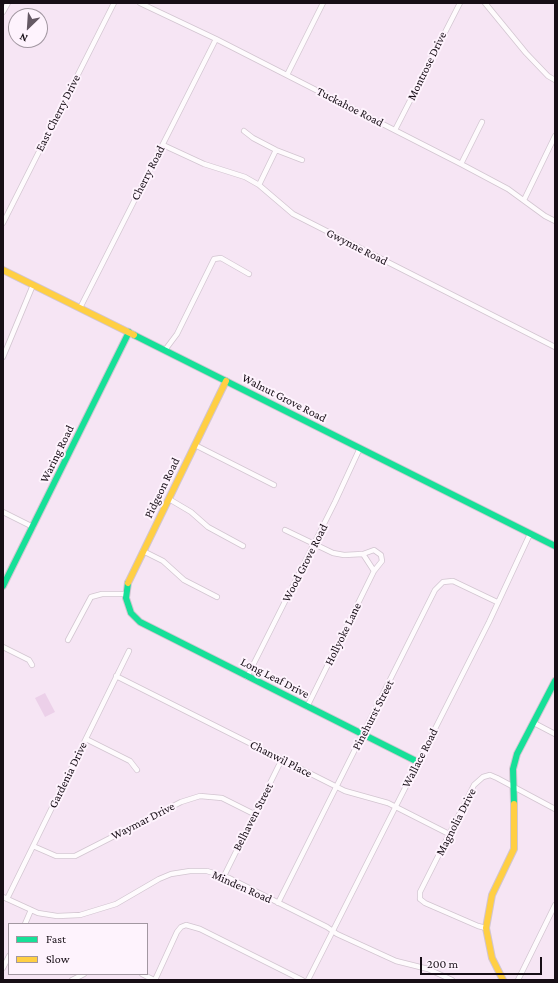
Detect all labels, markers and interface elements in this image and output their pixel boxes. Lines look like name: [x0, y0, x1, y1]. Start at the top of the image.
north arrow: [8, 8, 48, 48]
street label: Montrose Drive: [404, 29, 450, 103]
text: N: [17, 31, 29, 45]
street label: East Cherry Drive: [32, 72, 84, 154]
street label: Tuckahoe Road: [314, 84, 386, 130]
street label: Cherry Road: [128, 143, 168, 203]
street label: Gwynne Road: [324, 225, 390, 269]
street label: Walnut Grove Road: [239, 370, 329, 426]
street label: Waring Road: [37, 423, 77, 485]
street label: Pidgeon Road: [141, 455, 183, 521]
street label: Wood Grove Road: [279, 522, 331, 604]
street label: Hollyoke Lane: [322, 600, 364, 668]
street label: Long Leaf Drive: [238, 655, 312, 701]
street label: Pinehurst Street: [349, 677, 397, 753]
street label: Wallace Road: [399, 726, 441, 790]
street label: Chanwil Place: [248, 737, 314, 781]
street label: Gardenia Drive: [46, 739, 90, 811]
street label: Belhaven Street: [230, 781, 276, 853]
street label: Magnolia Drive: [433, 786, 479, 858]
street label: Waymar Drive: [109, 799, 177, 843]
street label: Minden Road: [210, 867, 274, 907]
legend: [8, 923, 148, 975]
text: Fast: [46, 932, 66, 946]
scale bar: [422, 949, 544, 975]
text: Slow: [46, 952, 70, 966]
text: 200 m: [427, 957, 458, 971]

